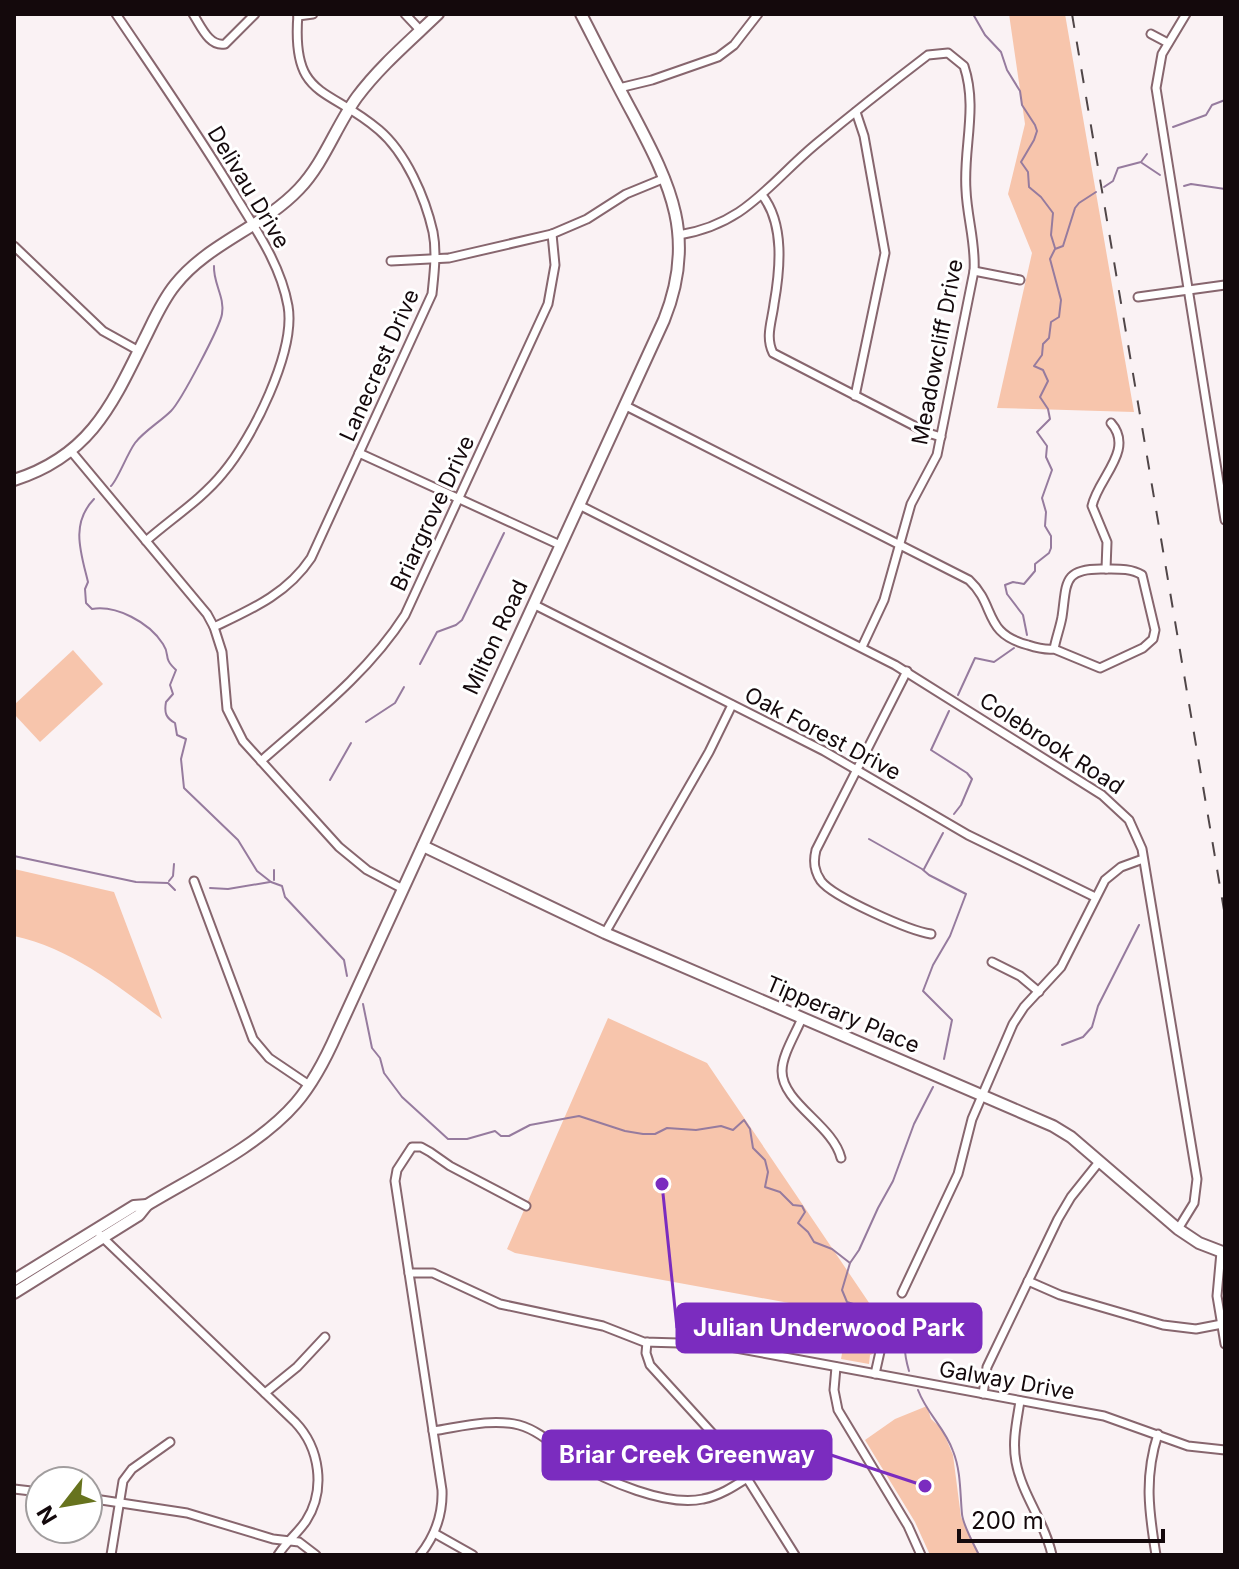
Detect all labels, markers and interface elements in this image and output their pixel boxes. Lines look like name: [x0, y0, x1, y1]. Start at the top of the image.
street label: Delivau Drive: [202, 121, 296, 253]
street label: Meadowcliff Drive: [906, 257, 968, 447]
street label: Lanecrest Drive: [334, 285, 424, 445]
street label: Briargrove Drive: [385, 431, 479, 595]
street label: Milton Road: [457, 576, 533, 698]
street label: Oak Forest Drive: [740, 681, 906, 785]
street label: Colebrook Road: [975, 687, 1129, 799]
street label: Tipperary Place: [762, 970, 924, 1058]
callout: Julian Underwood Park: [677, 1304, 981, 1352]
text: Julian Underwood Park: [693, 1313, 965, 1342]
street label: Galway Drive: [937, 1355, 1077, 1405]
callout: Briar Creek Greenway: [543, 1431, 831, 1479]
text: Briar Creek Greenway: [559, 1440, 816, 1469]
north arrow: [24, 1465, 104, 1545]
scale bar: [959, 1493, 1163, 1543]
text: N: [31, 1501, 62, 1529]
text: 200 m: [971, 1506, 1044, 1535]

